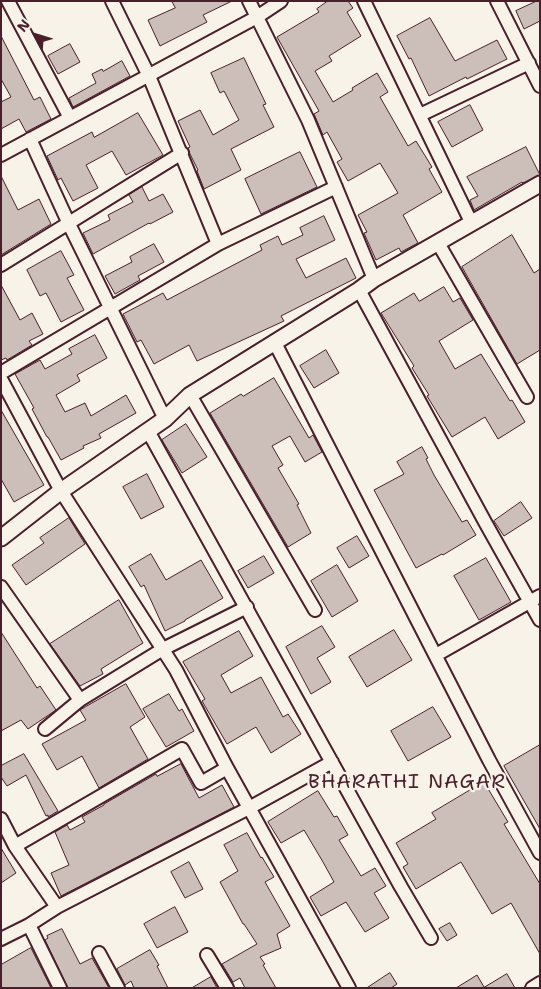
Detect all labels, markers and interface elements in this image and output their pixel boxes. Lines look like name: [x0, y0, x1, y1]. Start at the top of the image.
north arrow: [10, 10, 60, 60]
text: N: [13, 16, 34, 36]
district label: BHARATHI NAGAR: [306, 771, 508, 795]

